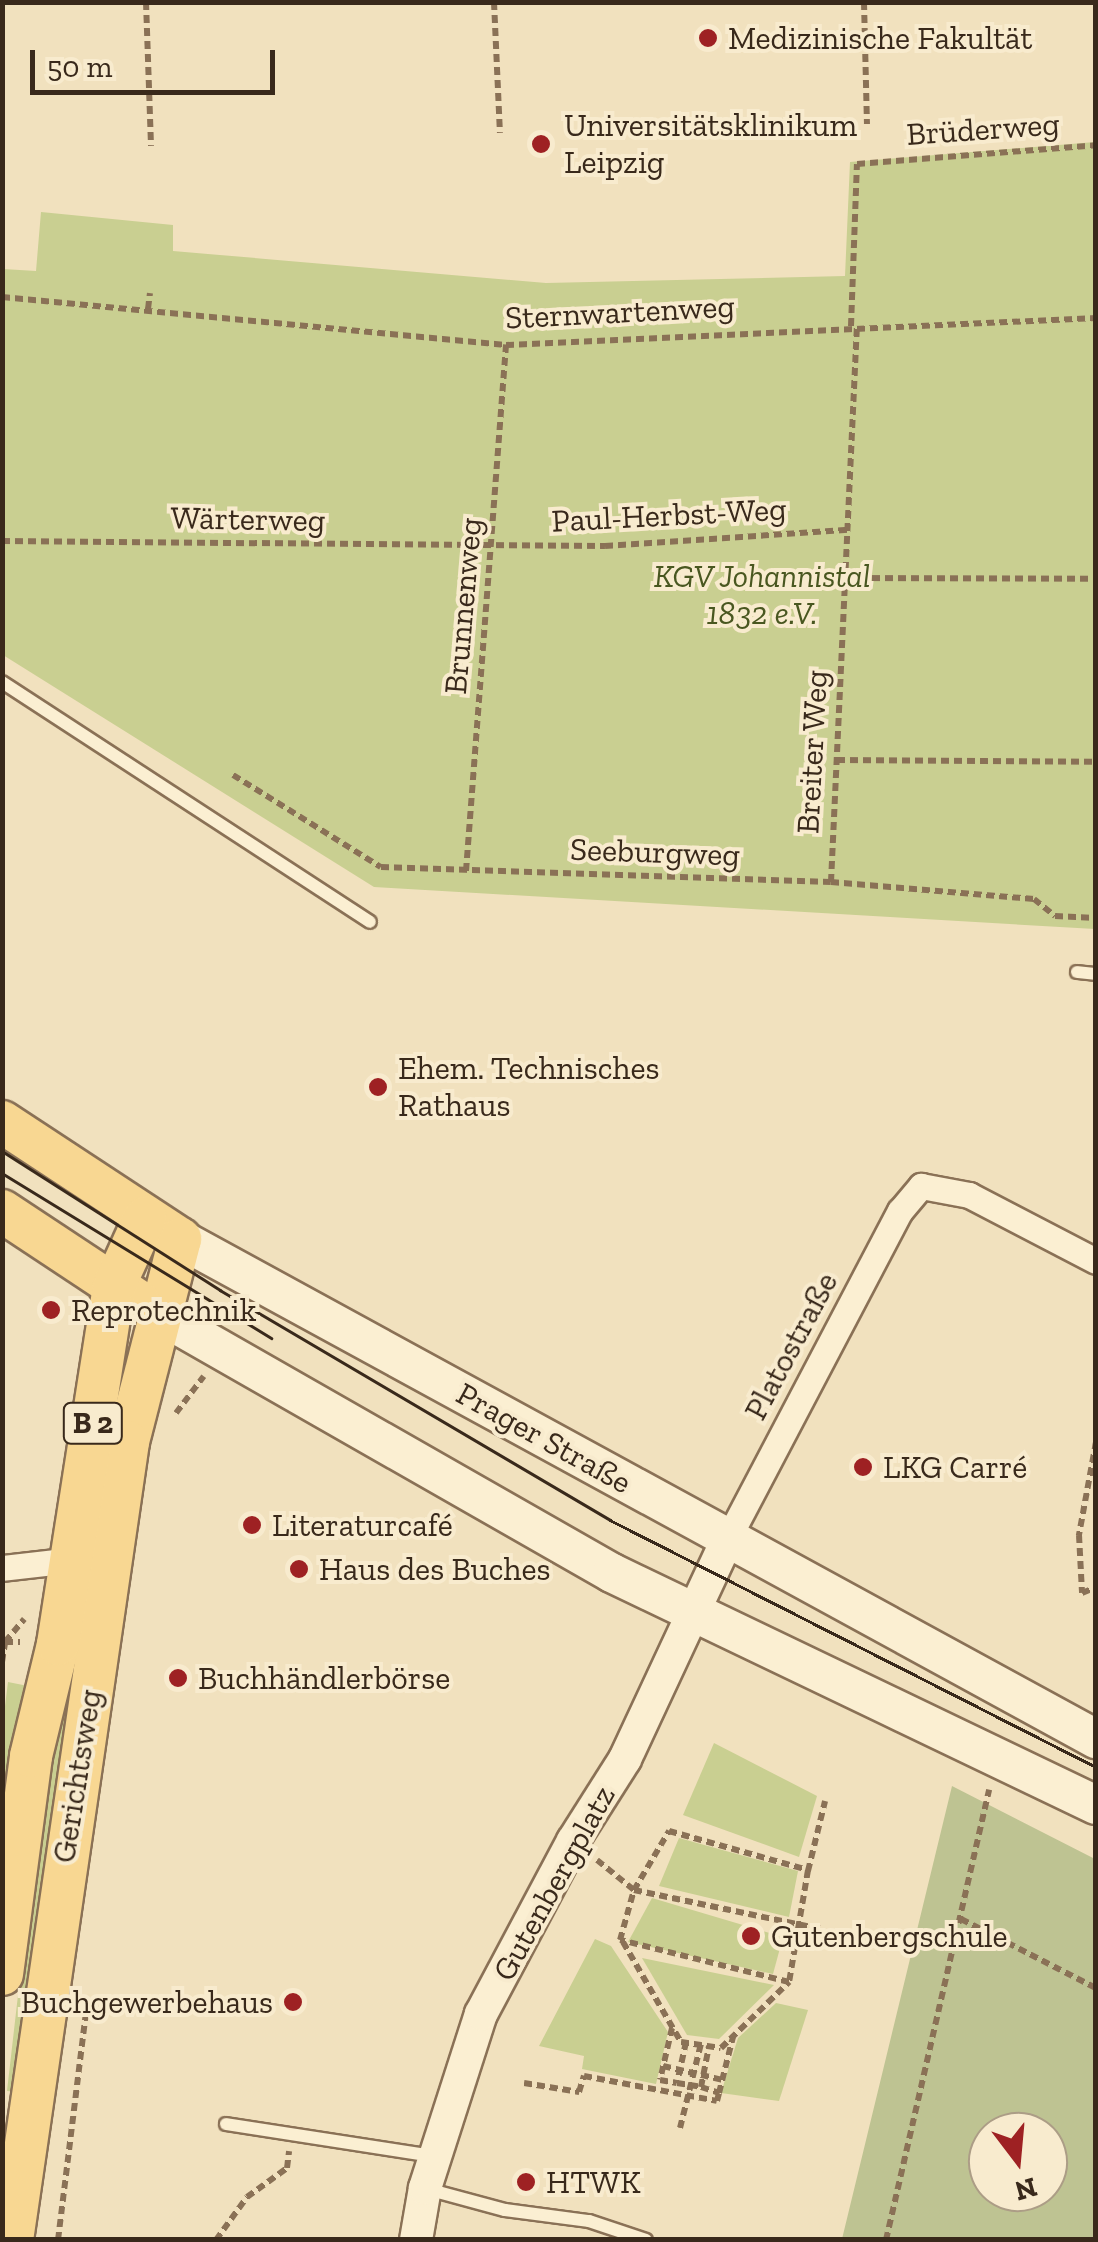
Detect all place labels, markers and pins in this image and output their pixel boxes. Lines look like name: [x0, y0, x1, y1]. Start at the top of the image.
place label: Medizinische Fakultät: [728, 19, 1032, 57]
marker: Medizinische Fakultät: [697, 27, 719, 49]
place label: Universitätsklinikum Leipzig: [564, 107, 857, 182]
marker: Universitätsklinikum Leipzig: [528, 131, 554, 157]
place label: Ehem. Technisches Rathaus: [398, 1050, 660, 1125]
marker: Ehem. Technisches Rathaus: [367, 1076, 389, 1098]
place label: Reprotechnik: [71, 1291, 256, 1329]
marker: Reprotechnik: [40, 1299, 62, 1321]
place label: LKG Carré: [883, 1448, 1027, 1486]
marker: LKG Carré: [852, 1456, 874, 1478]
place label: Literaturcafé: [272, 1506, 453, 1544]
marker: Literaturcafé: [241, 1514, 263, 1536]
place label: Haus des Buches: [319, 1550, 550, 1588]
marker: Haus des Buches: [288, 1558, 310, 1580]
place label: Buchhändlerbörse: [198, 1659, 450, 1697]
marker: Buchhändlerbörse: [167, 1667, 189, 1689]
place label: Gutenbergschule: [771, 1917, 1008, 1955]
marker: Gutenbergschule: [740, 1925, 762, 1947]
place label: Buchgewerbehaus: [21, 1983, 273, 2021]
marker: Buchgewerbehaus: [282, 1991, 304, 2013]
place label: HTWK: [546, 2163, 640, 2201]
marker: HTWK: [515, 2171, 537, 2193]

